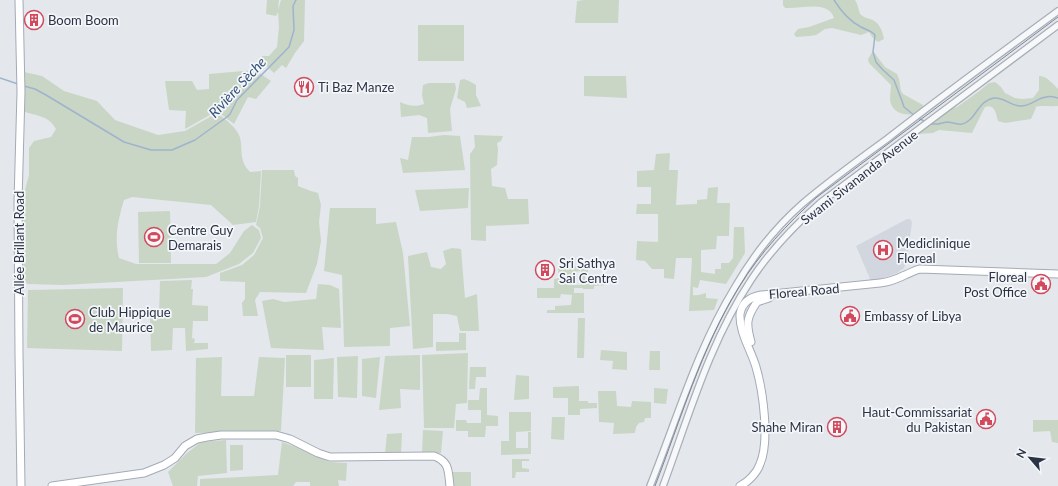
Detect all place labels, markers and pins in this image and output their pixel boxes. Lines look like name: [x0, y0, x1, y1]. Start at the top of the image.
building icon: Boom Boom: [23, 9, 45, 31]
place label: Boom Boom: [48, 12, 119, 28]
restaurant icon: Ti Baz Manze: [293, 76, 315, 98]
place label: Ti Baz Manze: [318, 79, 394, 95]
place label: Centre Guy Demarais: [168, 222, 234, 253]
sports icon: Centre Guy Demarais: [143, 226, 165, 248]
place label: Mediclinique Floreal: [897, 235, 970, 266]
hospital icon: Mediclinique Floreal: [872, 239, 894, 261]
place label: Sri Sathya Sai Centre: [559, 255, 618, 286]
building icon: Sri Sathya Sai Centre: [534, 259, 556, 281]
place label: Floreal Post Office: [964, 269, 1027, 300]
public building icon: Floreal Post Office: [1030, 273, 1052, 295]
place label: Club Hippique de Maurice: [89, 304, 171, 335]
public building icon: Embassy of Libya: [839, 305, 861, 327]
sports icon: Club Hippique de Maurice: [64, 308, 86, 330]
place label: Embassy of Libya: [864, 308, 961, 324]
place label: Haut-Commissariat du Pakistan: [862, 404, 972, 435]
public building icon: Haut-Commissariat du Pakistan: [975, 408, 997, 430]
building icon: Shahe Miran: [826, 416, 848, 438]
place label: Shahe Miran: [751, 419, 823, 435]

